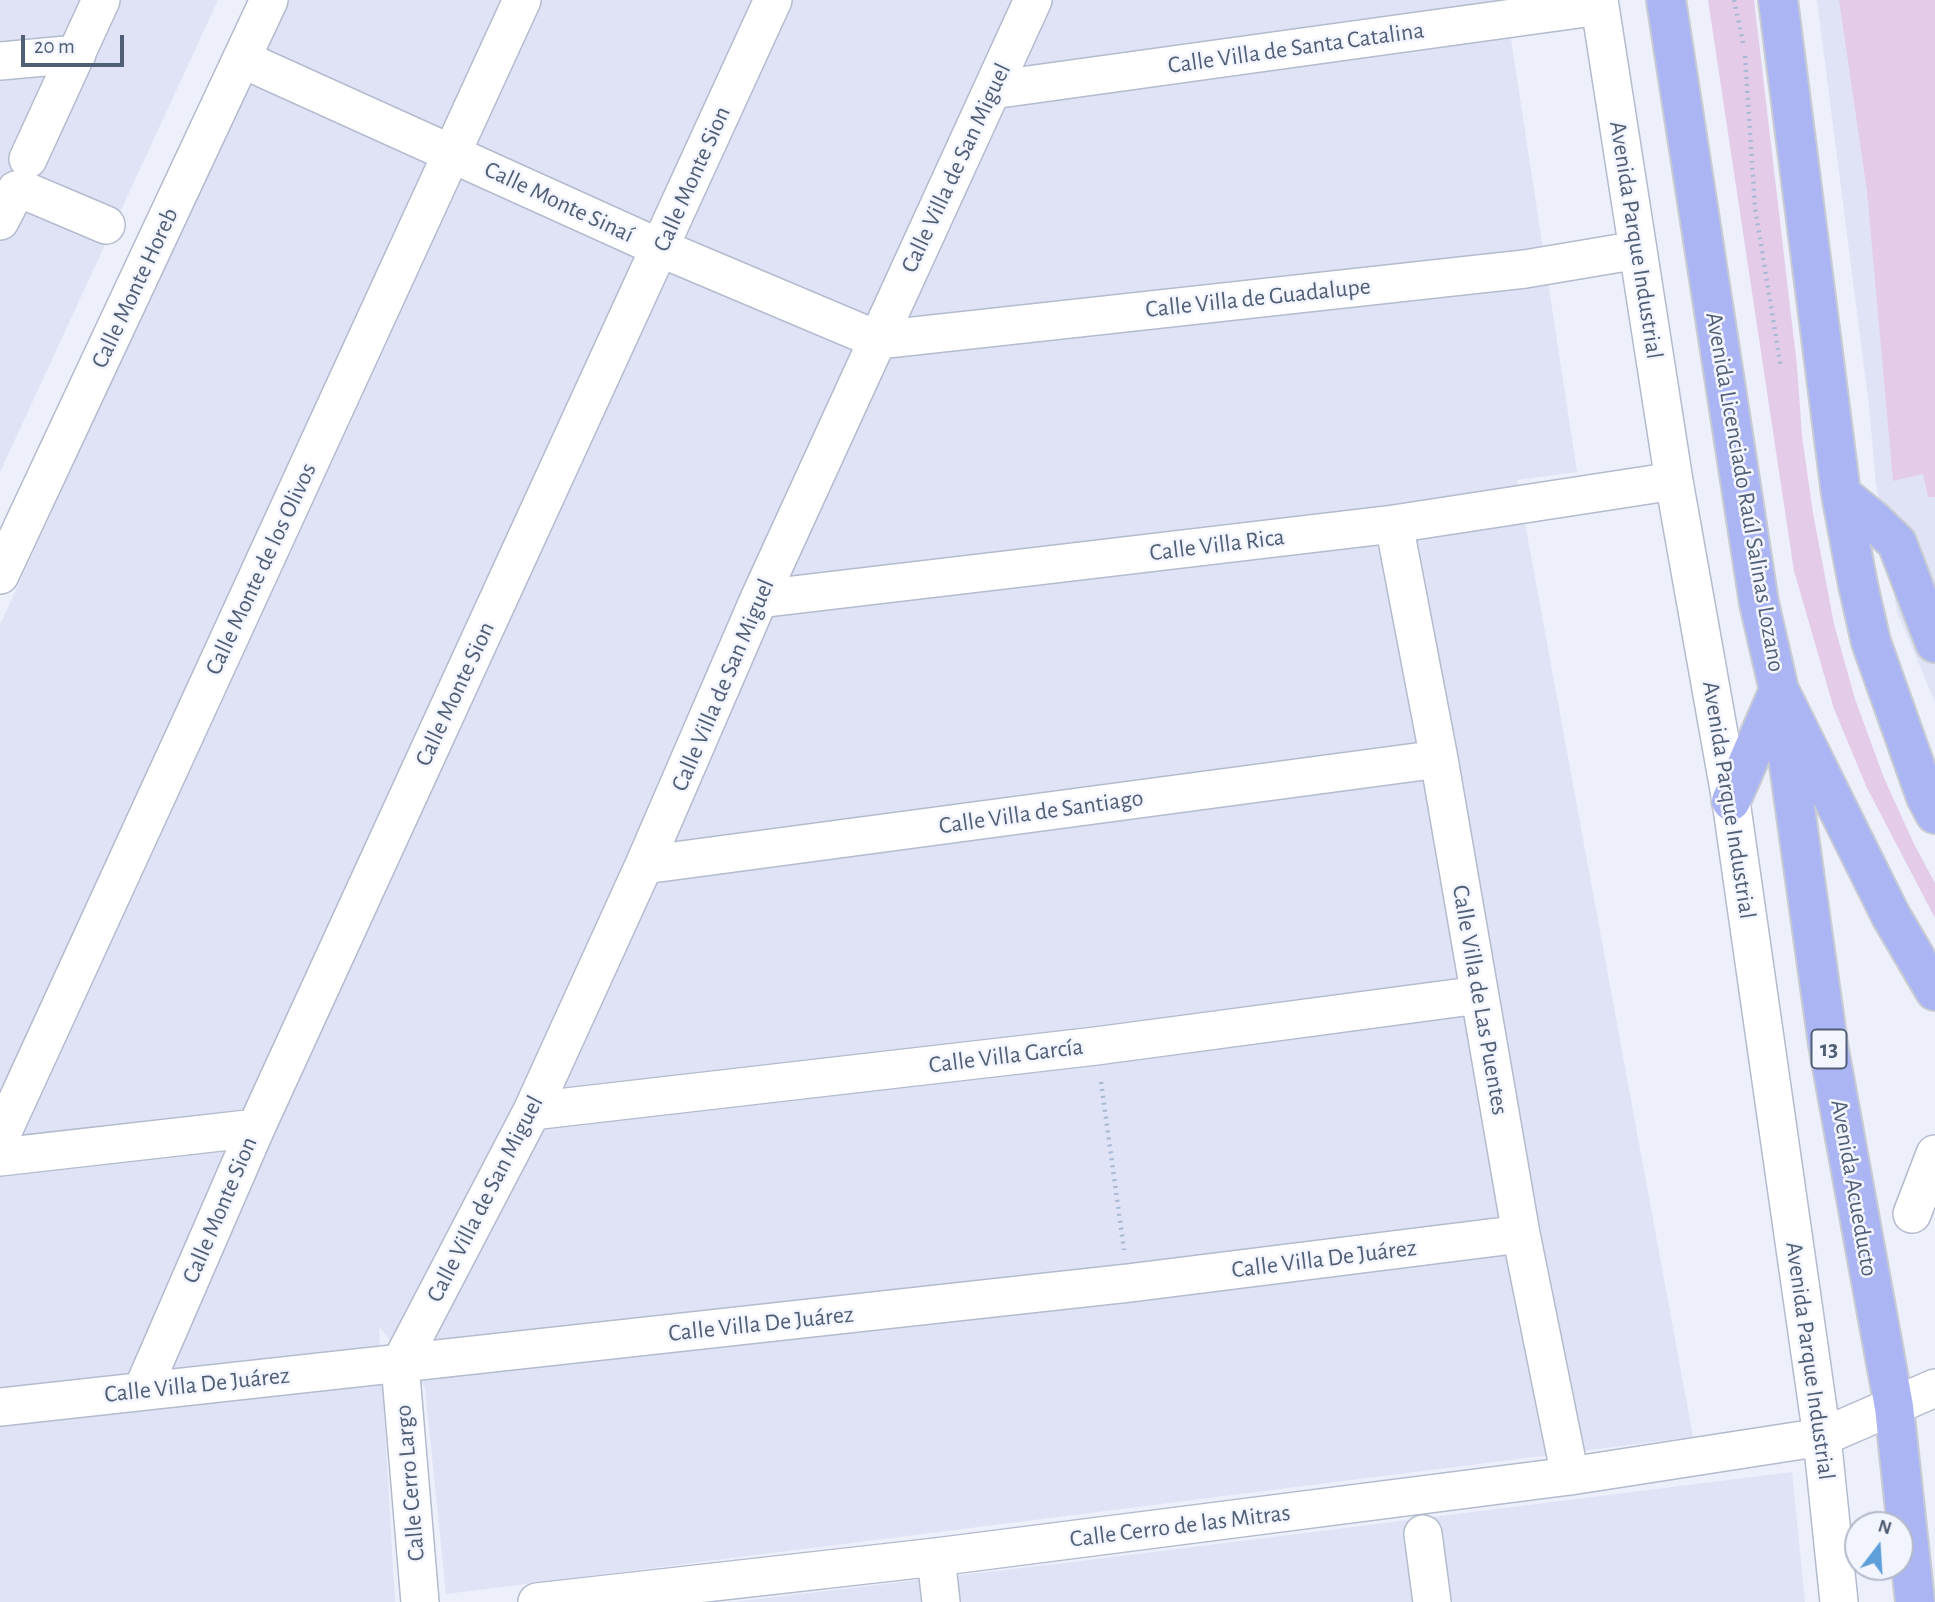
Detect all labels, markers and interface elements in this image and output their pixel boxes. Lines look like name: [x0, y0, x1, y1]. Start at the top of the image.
street label: Calle Villa de Santa Catalina: [1166, 16, 1426, 80]
scale bar: [24, 21, 128, 65]
text: 20 m: [34, 36, 75, 57]
street label: Calle Villa de San Miguel: [895, 59, 1017, 277]
street label: Calle Monte Sion: [647, 102, 737, 256]
street label: Avenida Parque Industrial: [1603, 119, 1669, 361]
street label: Calle Monte Sinaí: [480, 155, 638, 249]
street label: Calle Monte Horeb: [85, 203, 185, 373]
street label: Calle Villa de Guadalupe: [1144, 272, 1372, 324]
street label: Avenida Licenciado Raúl Salinas Lozano: [1699, 310, 1791, 674]
street label: Calle Monte de los Olivos: [199, 458, 323, 680]
street label: Calle Villa Rica: [1148, 522, 1286, 568]
street label: Calle Villa de San Miguel: [665, 575, 781, 795]
street label: Calle Monte Sion: [409, 617, 501, 771]
street label: Avenida Parque Industrial: [1696, 679, 1762, 921]
street label: Calle Villa de Santiago: [937, 783, 1145, 841]
street label: Calle Villa de Las Puentes: [1446, 883, 1514, 1117]
road number: 13: [1812, 1030, 1846, 1068]
street label: Calle Villa García: [927, 1032, 1085, 1080]
street label: Calle Villa de San Miguel: [420, 1091, 550, 1307]
street label: Avenida Acueducto: [1824, 1097, 1884, 1279]
street label: Calle Monte Sion: [176, 1132, 264, 1288]
street label: Calle Villa De Juárez: [1230, 1233, 1418, 1285]
street label: Avenida Parque Industrial: [1779, 1240, 1841, 1482]
street label: Calle Villa De Juárez: [667, 1300, 855, 1348]
street label: Calle Villa De Juárez: [103, 1361, 291, 1409]
street label: Calle Cerro Largo: [389, 1404, 431, 1562]
street label: Calle Cerro de las Mitras: [1068, 1498, 1292, 1554]
north arrow: [1844, 1511, 1914, 1581]
text: N: [1876, 1516, 1894, 1538]

